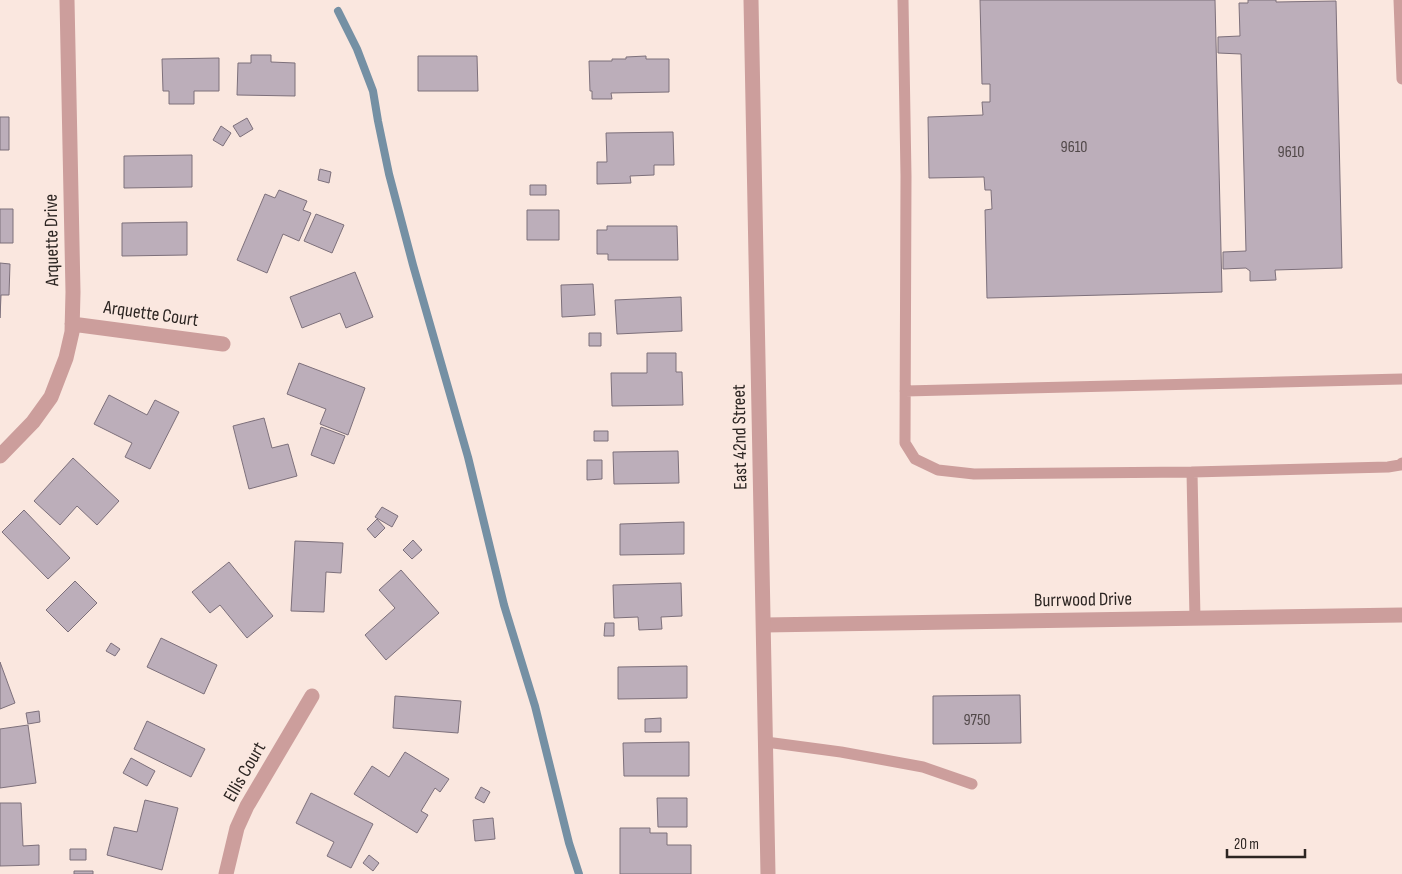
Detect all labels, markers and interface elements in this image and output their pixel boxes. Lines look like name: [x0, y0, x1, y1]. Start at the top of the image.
house number: 9610: [1061, 138, 1087, 157]
house number: 9610: [1278, 143, 1304, 162]
street label: Arquette Drive: [40, 194, 64, 287]
street label: Arquette Court: [101, 296, 200, 332]
street label: East 42nd Street: [728, 384, 752, 490]
street label: Burrwood Drive: [1034, 588, 1132, 612]
house number: 9750: [963, 711, 991, 730]
street label: Ellis Court: [219, 738, 271, 806]
scale bar: [1227, 826, 1304, 858]
text: 20 m: [1234, 835, 1259, 854]

